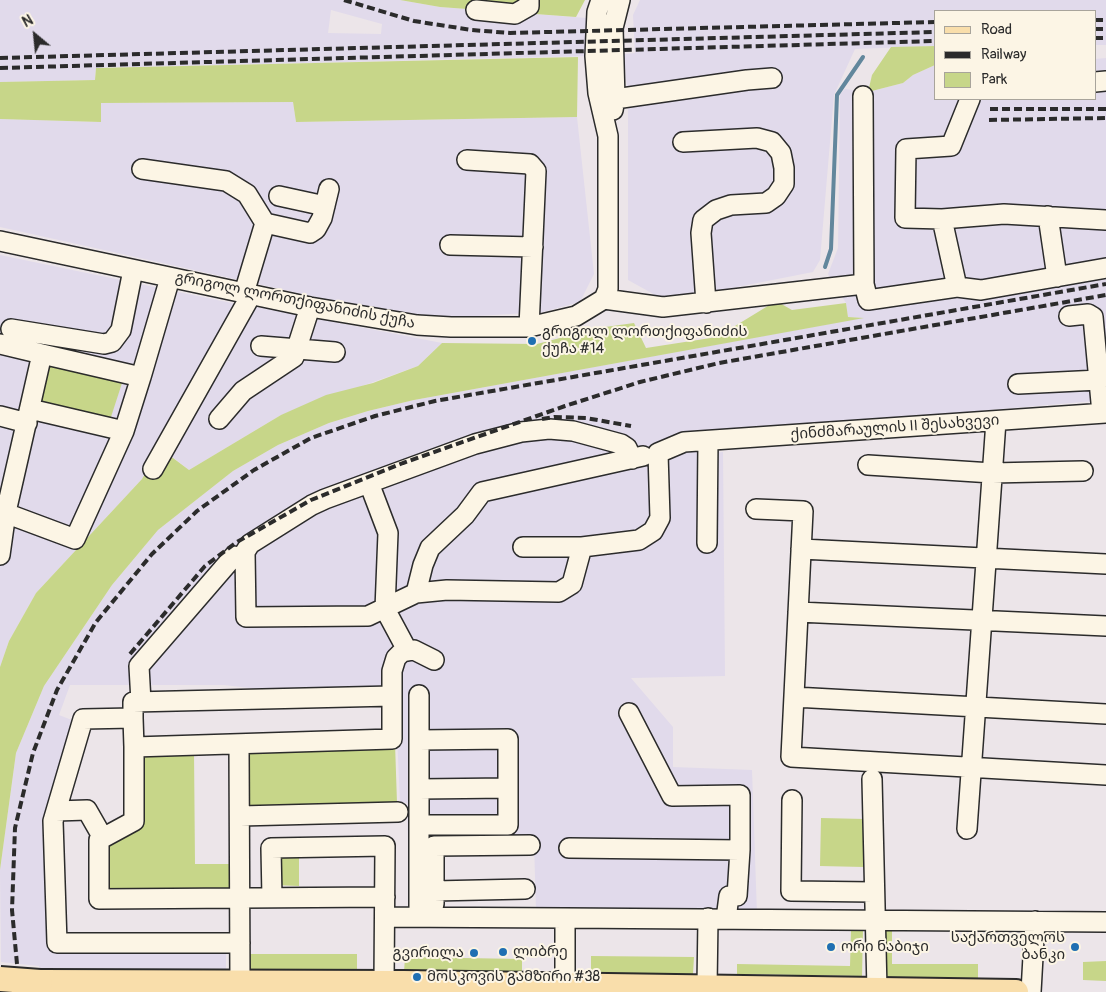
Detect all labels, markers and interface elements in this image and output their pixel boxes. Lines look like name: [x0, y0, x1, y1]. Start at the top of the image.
north arrow: [10, 10, 60, 60]
legend: [934, 10, 1096, 100]
text: N: [20, 12, 36, 31]
text: Road: [981, 20, 1012, 39]
text: Railway: [981, 45, 1026, 64]
text: Park: [981, 70, 1007, 89]
street label: გრიგოლ ლორთქიფანიძის ქუჩა: [174, 269, 416, 333]
place label: გრიგოლ ლორთქიფანიძის ქუჩა #14: [542, 323, 748, 358]
marker: გრიგოლ ლორთქიფანიძის ქუჩა #14: [526, 335, 538, 347]
street label: ქინძმარაულის II შესახვევი: [790, 412, 1000, 444]
place label: საქართველოს ბანკი: [951, 929, 1065, 964]
place label: ორი ნაბიჯი: [841, 938, 929, 956]
marker: ორი ნაბიჯი: [825, 941, 837, 953]
marker: საქართველოს ბანკი: [1069, 941, 1081, 953]
place label: ლიბრე: [513, 943, 568, 961]
place label: გვირილა: [393, 944, 464, 962]
marker: ლიბრე: [497, 946, 509, 958]
marker: გვირილა: [468, 947, 480, 959]
place label: მოსკოვის გამზირი #38: [427, 968, 600, 986]
marker: მოსკოვის გამზირი #38: [411, 971, 423, 983]

